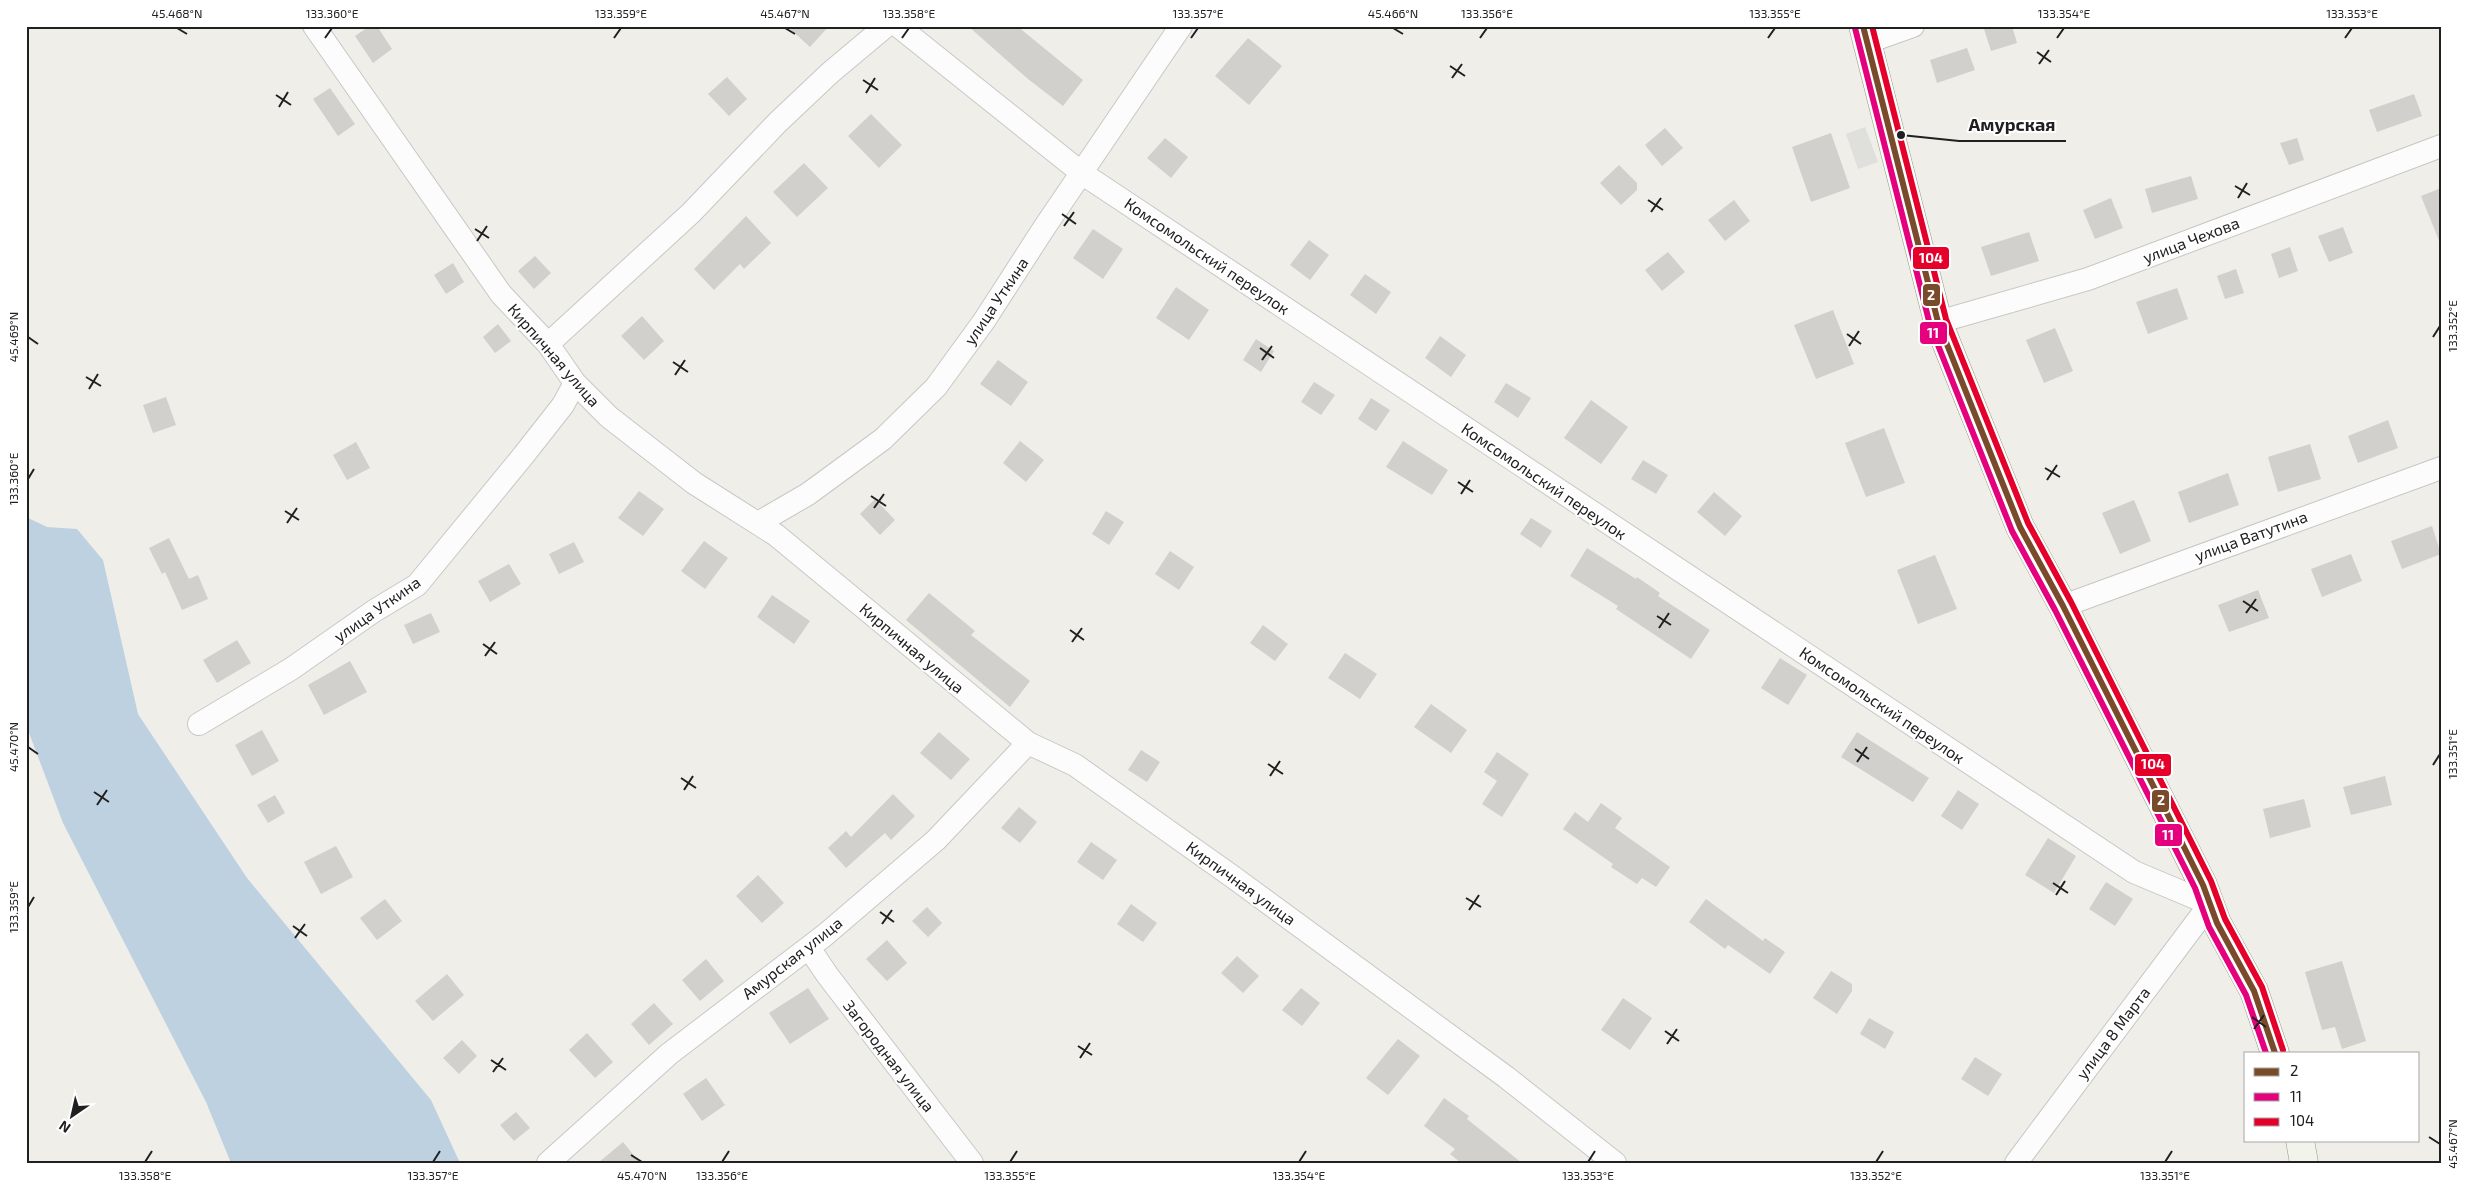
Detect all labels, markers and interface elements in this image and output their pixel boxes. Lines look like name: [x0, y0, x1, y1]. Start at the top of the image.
text: 45.468°N: [152, 6, 202, 20]
text: 133.360°E: [306, 6, 359, 20]
text: 133.359°E: [595, 6, 647, 20]
text: 45.467°N: [760, 6, 810, 20]
text: 133.358°E: [883, 6, 935, 20]
text: 133.357°E: [1172, 6, 1224, 20]
text: 45.466°N: [1368, 6, 1418, 20]
text: 133.356°E: [1461, 6, 1513, 20]
text: 133.355°E: [1749, 6, 1801, 20]
text: 133.354°E: [2038, 6, 2090, 20]
text: 133.353°E: [2326, 6, 2378, 20]
callout: Амурская: [1959, 108, 2066, 141]
text: Амурская: [1969, 113, 2055, 135]
street label: Комсомольский переулок: [1121, 193, 1294, 319]
street label: улица Чехова: [2140, 212, 2242, 268]
line badge: 104: [1912, 246, 1950, 270]
text: 104: [1919, 249, 1943, 266]
street label: улица Уткина: [959, 253, 1033, 349]
line badge: 2: [1922, 283, 1941, 307]
text: 2: [1927, 286, 1935, 303]
street label: Кирпичная улица: [504, 299, 604, 411]
text: 133.352°E: [2445, 300, 2459, 352]
text: 45.469°N: [6, 312, 20, 362]
line badge: 11: [1919, 321, 1948, 345]
text: 11: [1927, 324, 1939, 341]
street label: Комсомольский переулок: [1458, 418, 1631, 544]
text: 133.360°E: [6, 452, 20, 505]
street label: улица Ватутина: [2192, 506, 2310, 566]
street label: улица Уткина: [330, 572, 424, 646]
street label: Кирпичная улица: [856, 598, 968, 698]
street label: Комсомольский переулок: [1796, 642, 1969, 768]
text: 45.470°N: [6, 722, 20, 772]
text: 133.351°E: [2445, 729, 2459, 779]
line badge: 104: [2134, 753, 2172, 777]
text: 104: [2141, 755, 2165, 772]
line badge: 2: [2151, 789, 2170, 813]
text: 2: [2157, 791, 2165, 808]
line badge: 11: [2154, 823, 2183, 847]
text: 11: [2162, 826, 2174, 843]
street label: Кирпичная улица: [1182, 837, 1300, 929]
text: 133.359°E: [6, 881, 20, 933]
street label: Амурская улица: [738, 913, 846, 1003]
street label: улица 8 Марта: [2072, 983, 2154, 1083]
street label: Загородная улица: [839, 996, 939, 1116]
legend: [2244, 1052, 2420, 1142]
text: 2: [2290, 1061, 2298, 1079]
text: 11: [2290, 1087, 2302, 1105]
north arrow: [48, 1092, 98, 1142]
text: 104: [2290, 1111, 2314, 1129]
text: N: [56, 1117, 73, 1137]
text: 45.467°N: [2445, 1119, 2459, 1169]
text: 133.358°E: [119, 1168, 171, 1182]
text: 133.357°E: [407, 1168, 459, 1182]
text: 45.470°N: [617, 1168, 667, 1182]
text: 133.356°E: [696, 1168, 748, 1182]
text: 133.355°E: [984, 1168, 1036, 1182]
text: 133.354°E: [1273, 1168, 1325, 1182]
text: 133.353°E: [1562, 1168, 1614, 1182]
text: 133.352°E: [1850, 1168, 1902, 1182]
text: 133.351°E: [2140, 1168, 2190, 1182]

